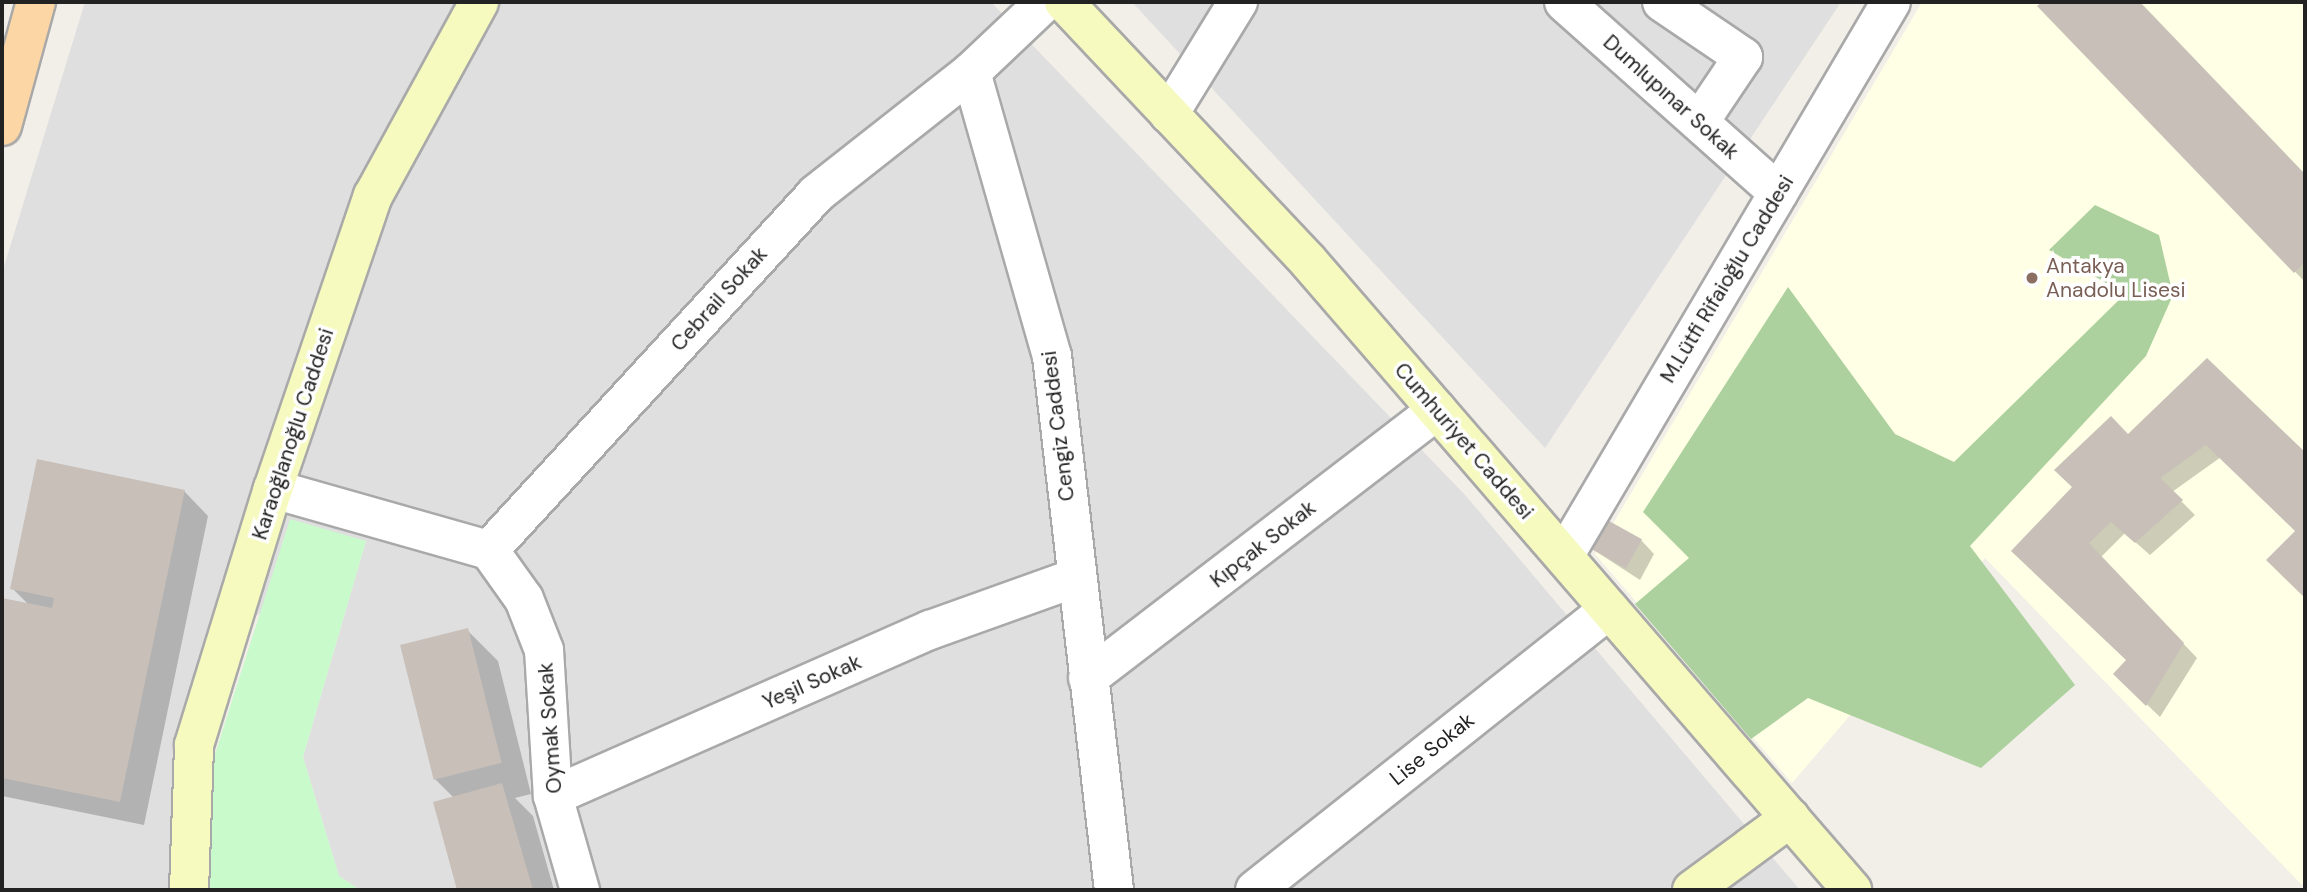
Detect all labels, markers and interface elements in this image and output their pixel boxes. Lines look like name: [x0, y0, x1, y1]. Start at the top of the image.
street label: Dumlupınar Sokak: [1598, 30, 1744, 164]
street label: M.Lütfi Rifaioğlu Caddesi: [1655, 171, 1799, 387]
street label: Cebrail Sokak: [666, 242, 772, 356]
place label: Antakya Anadolu Lisesi: [2046, 253, 2186, 303]
marker: Antakya Anadolu Lisesi: [2024, 270, 2040, 286]
street label: Karaoğlanoğlu Caddesi: [247, 325, 339, 543]
street label: Cengiz Caddesi: [1036, 349, 1080, 503]
street label: Cumhuriyet Caddesi: [1389, 358, 1539, 524]
street label: Kıpçak Sokak: [1205, 495, 1321, 593]
street label: Yeşil Sokak: [759, 649, 865, 715]
street label: Oymak Sokak: [533, 662, 567, 794]
street label: Lise Sokak: [1385, 707, 1479, 791]

